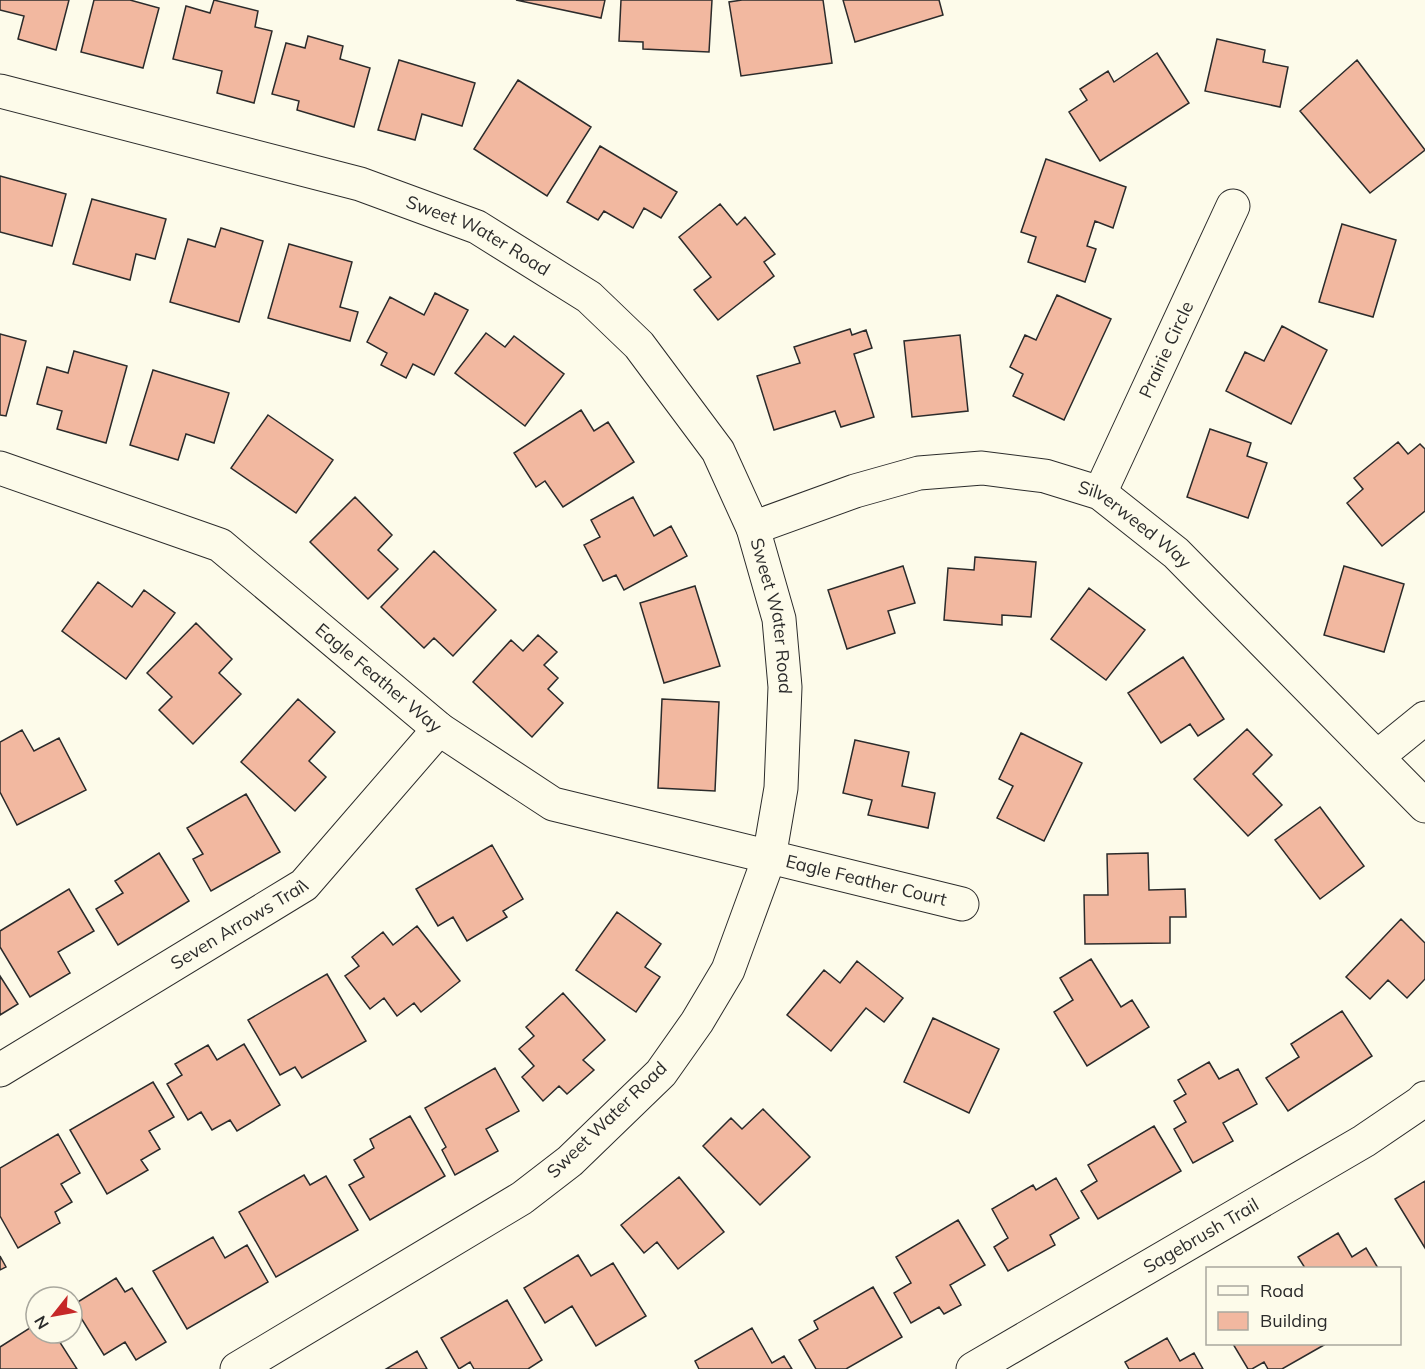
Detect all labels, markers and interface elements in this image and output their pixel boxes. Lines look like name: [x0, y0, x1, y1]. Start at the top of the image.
street label: Sweet Water Road: [403, 190, 554, 281]
street label: Prairie Circle: [1134, 297, 1198, 402]
street label: Silverweed Way: [1075, 475, 1197, 573]
street label: Sweet Water Road: [745, 535, 797, 694]
street label: Eagle Feather Way: [311, 618, 447, 738]
street label: Eagle Feather Court: [783, 849, 949, 911]
street label: Seven Arrows Trail: [166, 875, 314, 974]
street label: Sweet Water Road: [542, 1056, 672, 1183]
street label: Sagebrush Trail: [1139, 1193, 1263, 1278]
legend: [1206, 1267, 1401, 1345]
text: Road: [1260, 1279, 1304, 1302]
north arrow: [24, 1285, 84, 1345]
text: Building: [1260, 1309, 1328, 1332]
text: N: [29, 1312, 53, 1333]

